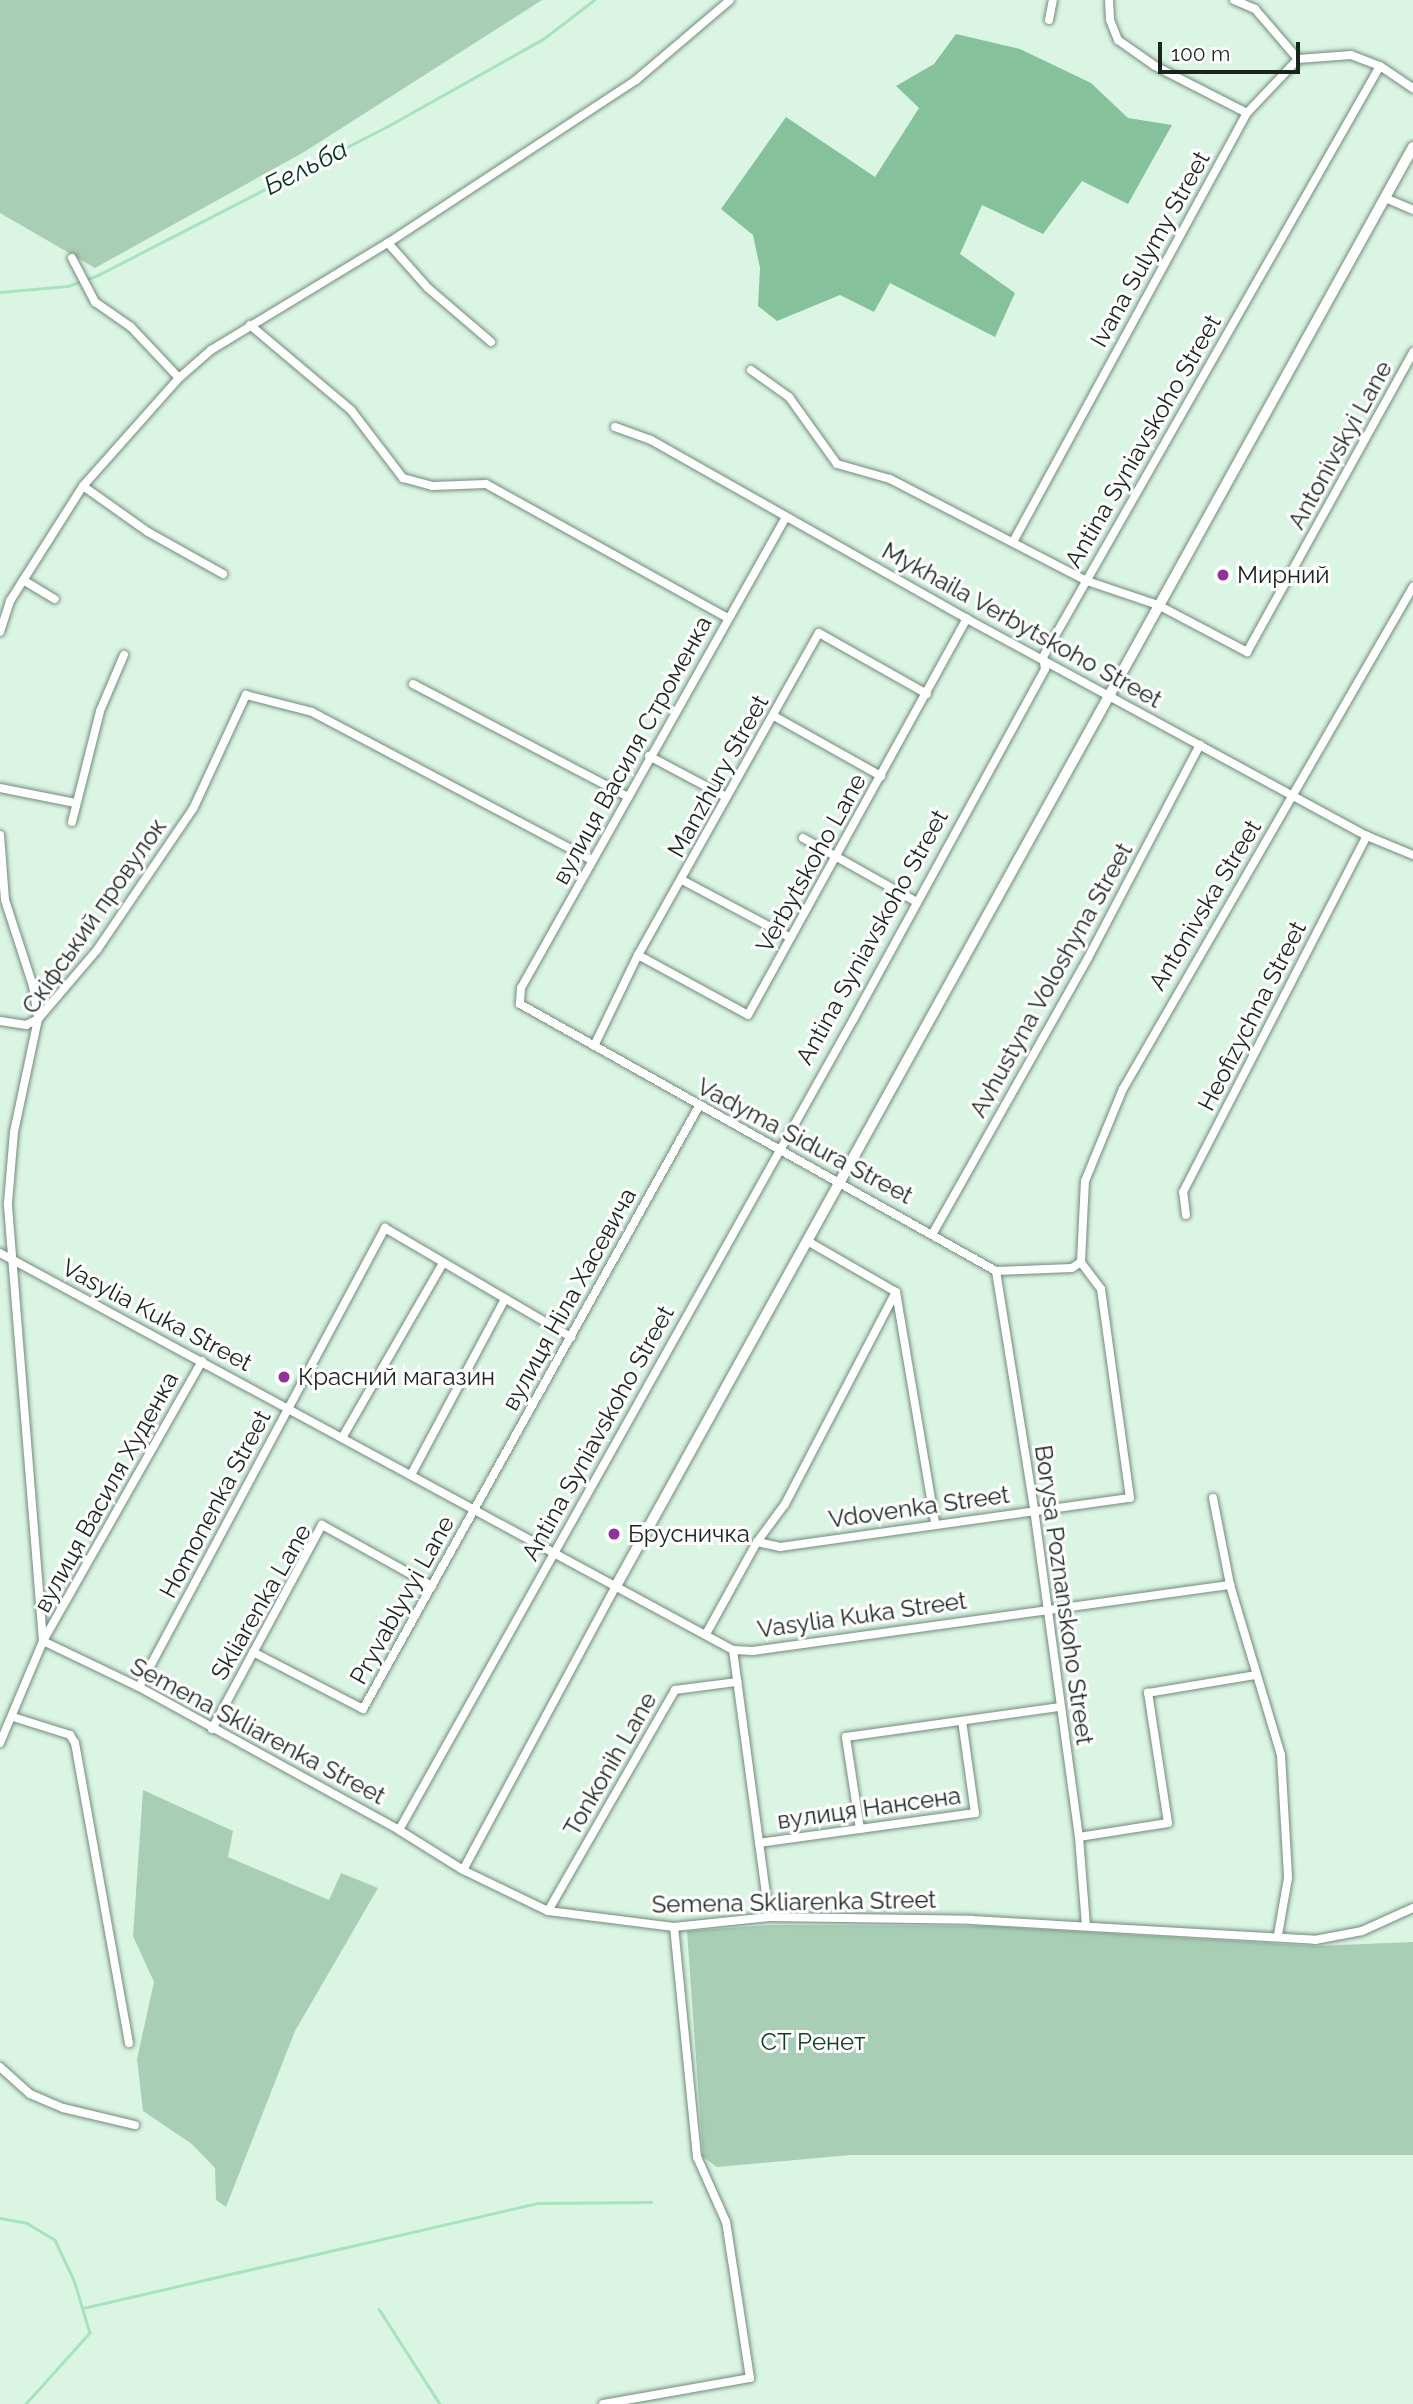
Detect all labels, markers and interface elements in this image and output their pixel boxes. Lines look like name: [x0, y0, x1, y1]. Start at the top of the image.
scale bar: [1161, 28, 1303, 72]
text: 100 m: [1171, 41, 1230, 66]
water label: Бельба: [259, 134, 353, 202]
street label: Ivana Sulymy Street: [1084, 146, 1216, 352]
street label: Antina Syniavskoho Street: [1059, 310, 1227, 572]
street label: Antonivskyi Lane: [1282, 356, 1398, 534]
street label: Mykhaila Verbytskoho Street: [877, 536, 1167, 714]
place label: Мирний: [1237, 561, 1330, 589]
marker: Мирний: [1215, 567, 1231, 583]
street label: вулиця Василя Строменка: [546, 611, 718, 889]
street label: Manzhury Street: [661, 689, 775, 863]
street label: Verbytskoho Lane: [750, 769, 872, 957]
street label: Antina Syniavskoho Street: [790, 805, 954, 1069]
street label: Скіфський провулок: [16, 813, 172, 1019]
street label: Antonivska Street: [1143, 814, 1267, 996]
street label: Avhustyna Voloshyna Street: [963, 837, 1139, 1123]
street label: Heofizychna Street: [1192, 916, 1312, 1116]
street label: Vadyma Sidura Street: [692, 1072, 918, 1210]
street label: вулиця Ніла Хасевича: [496, 1183, 642, 1415]
street label: Vasylia Kuka Street: [57, 1253, 257, 1377]
street label: Antina Syniavskoho Street: [516, 1301, 680, 1565]
place label: Красний магазин: [298, 1363, 495, 1391]
street label: вулиця Василя Худенка: [28, 1367, 184, 1617]
marker: Красний магазин: [276, 1369, 292, 1385]
street label: Homonenka Street: [153, 1405, 277, 1603]
street label: Borysa Poznanskoho Street: [1029, 1443, 1099, 1747]
street label: Vdovenka Street: [827, 1480, 1011, 1534]
street label: Pryvablyvyi Lane: [344, 1511, 460, 1689]
street label: Skliarenka Lane: [205, 1519, 317, 1685]
place label: Брусничка: [628, 1520, 750, 1548]
marker: Брусничка: [606, 1526, 622, 1542]
street label: Vasylia Kuka Street: [755, 1586, 969, 1644]
street label: Semena Skliarenka Street: [126, 1651, 390, 1811]
street label: Tonkonih Lane: [557, 1687, 663, 1841]
street label: вулиця Нансена: [775, 1781, 963, 1835]
street label: Semena Skliarenka Street: [651, 1885, 937, 1919]
park label: СТ Ренет: [760, 2028, 866, 2056]

